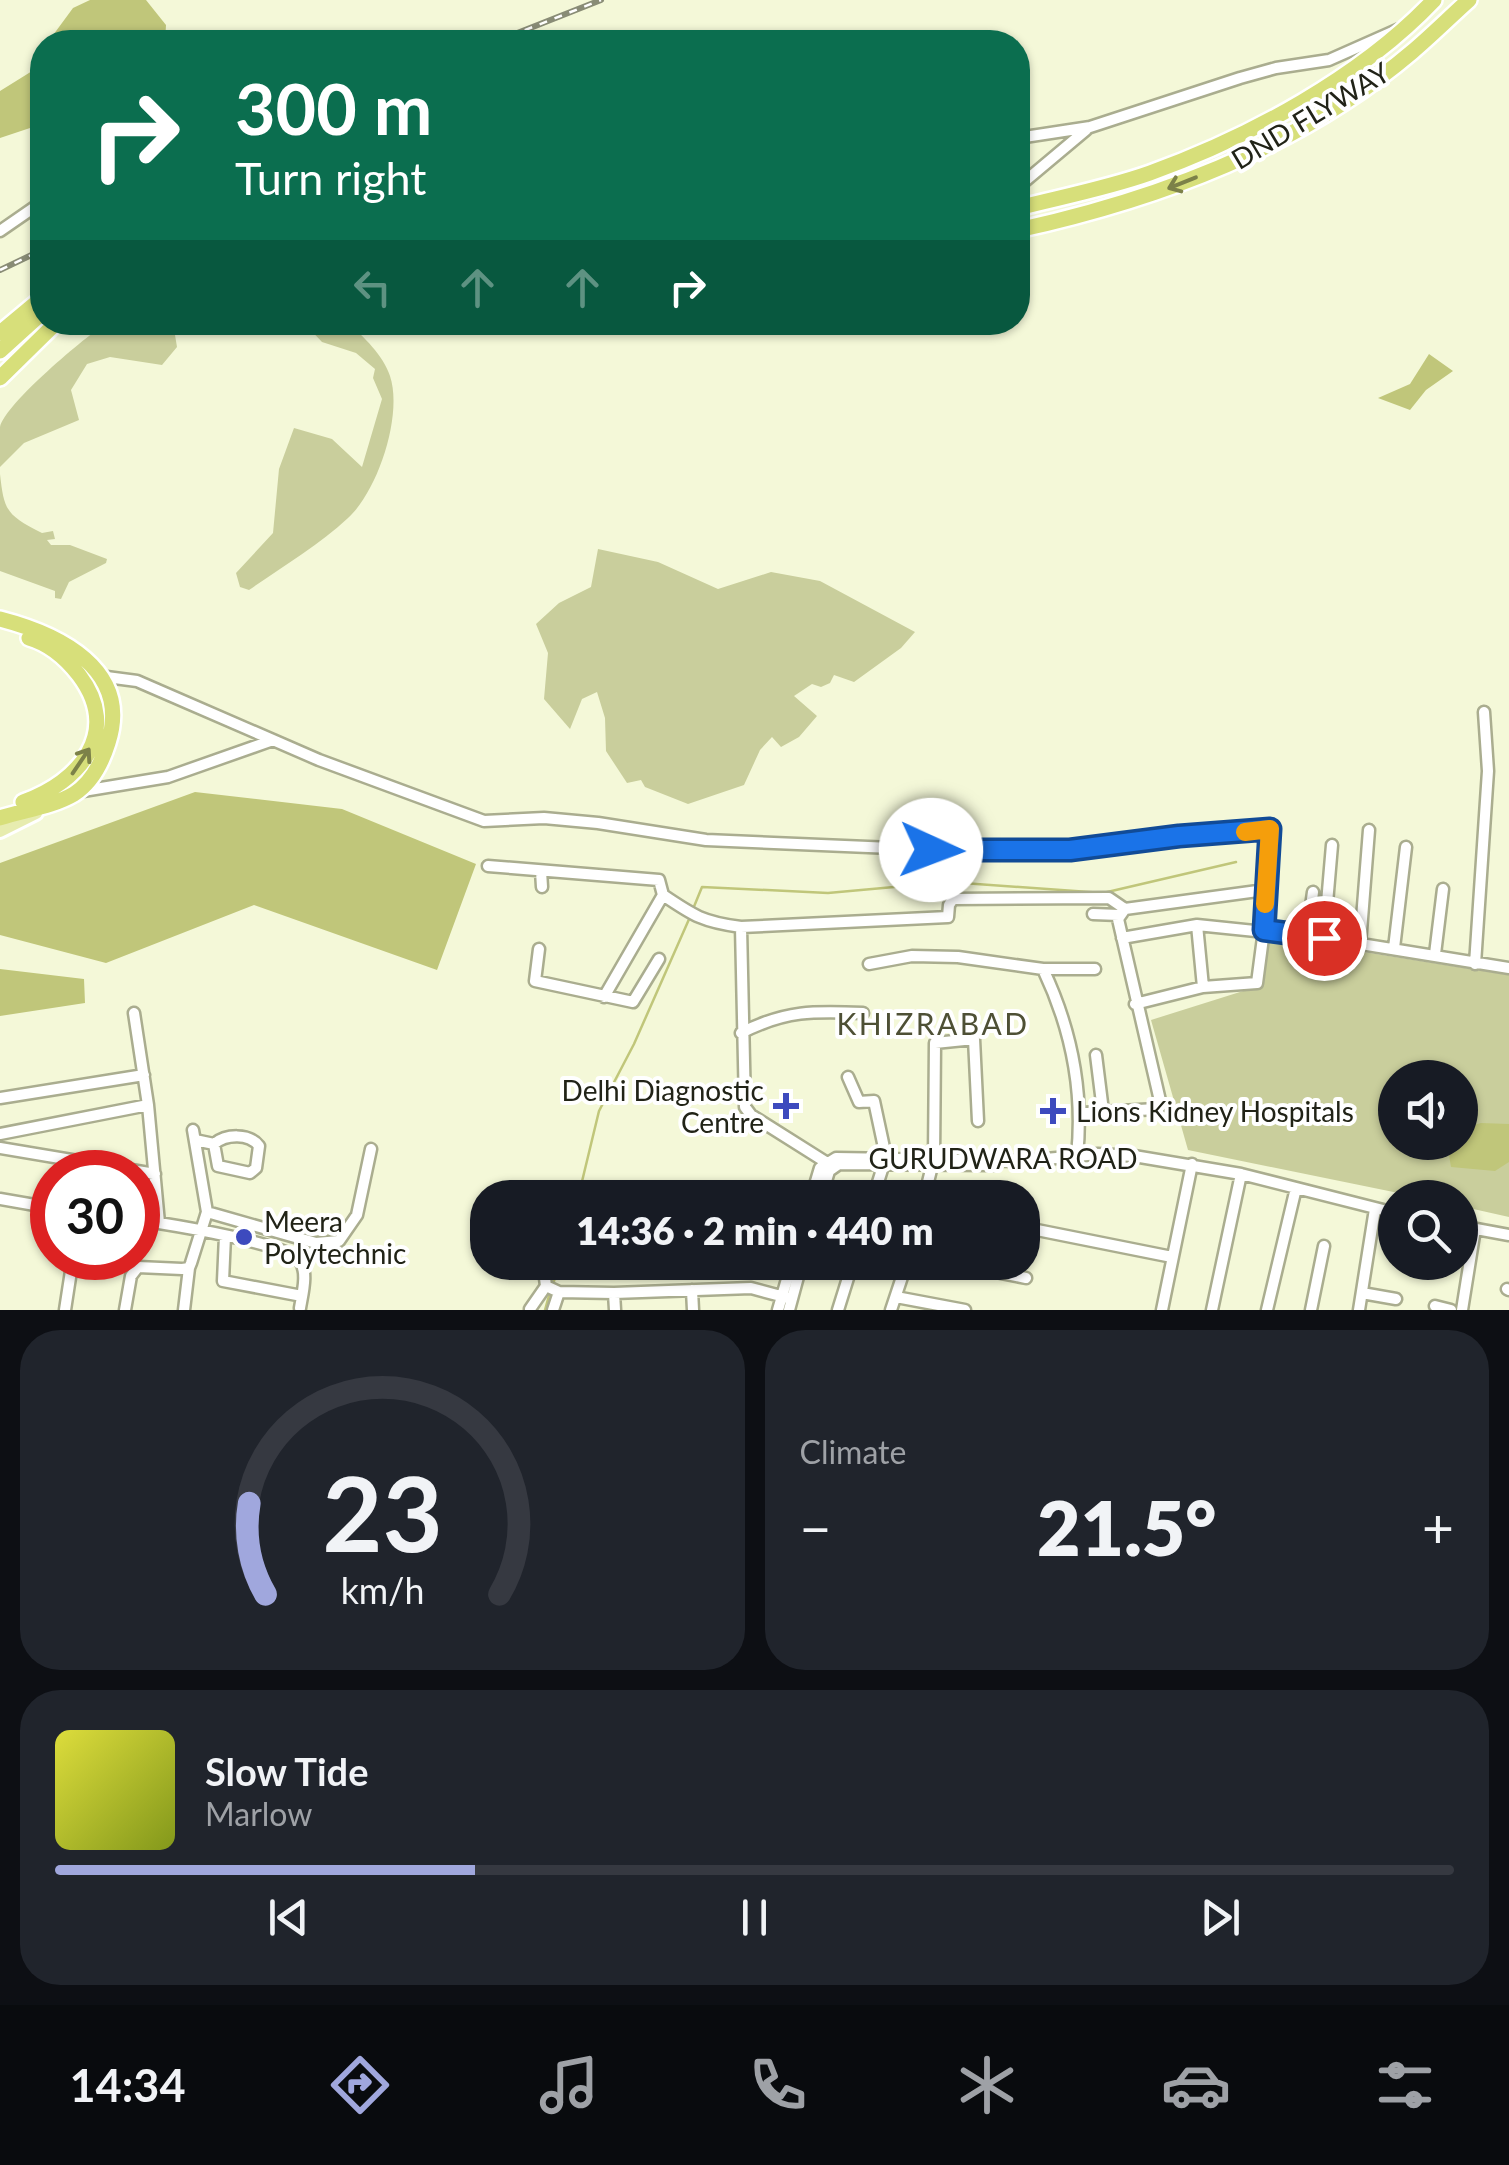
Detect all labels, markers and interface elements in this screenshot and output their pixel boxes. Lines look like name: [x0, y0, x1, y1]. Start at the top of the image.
street label: DND FLYWAY: [1225, 54, 1396, 176]
text: 300 m: [235, 66, 432, 150]
icon: right: [70, 70, 200, 200]
text: Turn right: [235, 151, 426, 205]
one-way arrow: [1168, 176, 1198, 194]
icon: left: [345, 260, 400, 315]
icon: ahead: [450, 260, 505, 315]
icon: ahead: [555, 260, 610, 315]
icon: right: [660, 260, 715, 315]
one-way arrow: [70, 747, 91, 775]
position arrow: [879, 798, 983, 902]
pin: [1282, 896, 1367, 981]
icon: arrive: [1297, 911, 1352, 966]
district label: KHIZRABAD: [836, 1005, 1030, 1041]
map controls: [1378, 1060, 1478, 1280]
button: sound: [1378, 1060, 1478, 1160]
place label: Delhi Diagnostic Centre: [562, 1073, 764, 1139]
marker: Delhi Diagnostic Centre: [773, 1093, 799, 1119]
place label: Lions Kidney Hospitals: [1076, 1094, 1354, 1128]
marker: Lions Kidney Hospitals: [1040, 1098, 1066, 1124]
street label: GURUDWARA ROAD: [868, 1141, 1138, 1175]
speed limit sign: 30: [30, 1150, 160, 1280]
button: search: [1378, 1180, 1478, 1280]
place label: Meera Polytechnic: [264, 1204, 406, 1270]
text: 14:36 · 2 min · 440 m: [576, 1207, 934, 1253]
marker: Meera Polytechnic: [233, 1226, 255, 1248]
text: Climate: [800, 1432, 906, 1471]
text: 23: [322, 1449, 443, 1574]
text: 21.5°: [1037, 1482, 1217, 1572]
text: −: [800, 1494, 831, 1560]
text: +: [1422, 1494, 1454, 1560]
text: km/h: [340, 1569, 424, 1612]
text: Slow Tide: [205, 1748, 368, 1794]
text: Marlow: [205, 1794, 312, 1833]
icon: previous: [261, 1890, 316, 1945]
icon: pause: [727, 1890, 782, 1945]
icon: next: [1193, 1890, 1248, 1945]
icon: directions: [325, 2050, 395, 2120]
icon: music: [534, 2050, 604, 2120]
icon: phone: [743, 2050, 813, 2120]
icon: climate: [952, 2050, 1022, 2120]
icon: car: [1161, 2050, 1231, 2120]
icon: filters: [1370, 2050, 1440, 2120]
text: 14:34: [70, 2058, 186, 2112]

